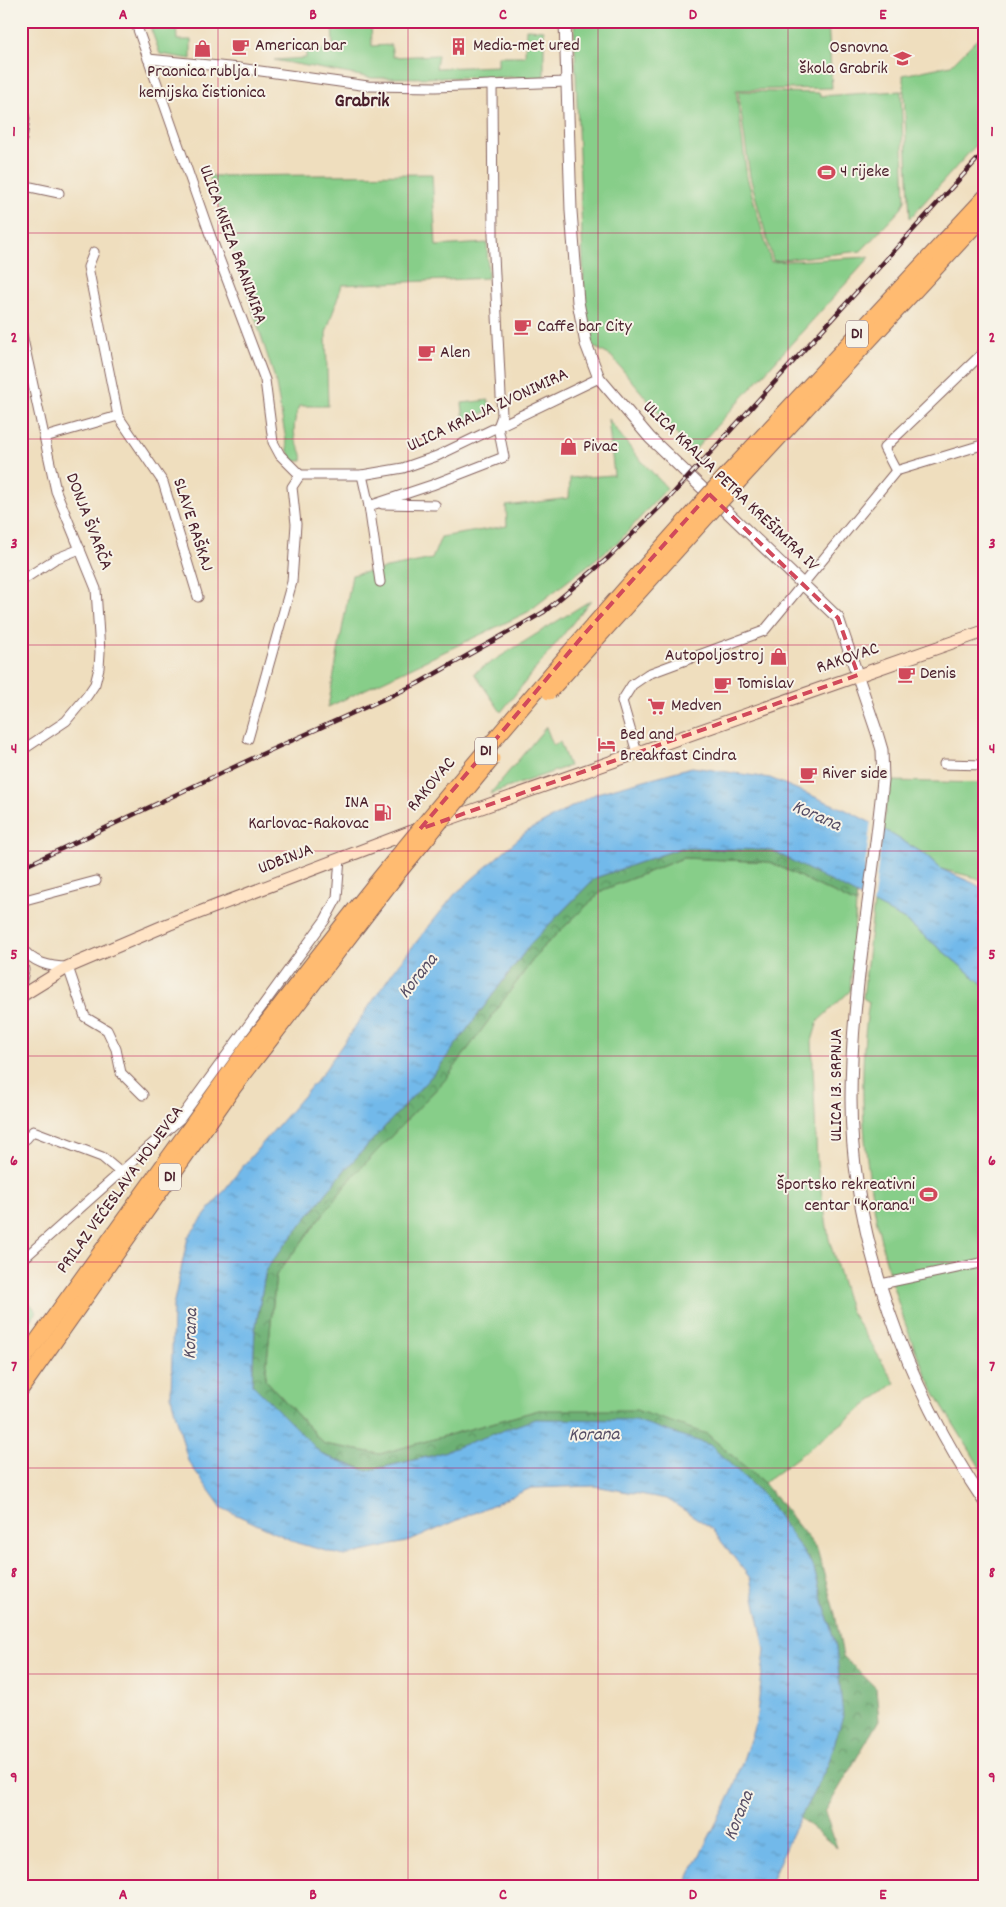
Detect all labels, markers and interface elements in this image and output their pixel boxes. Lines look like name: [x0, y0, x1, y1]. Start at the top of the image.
text: A: [119, 4, 128, 27]
text: B: [309, 4, 317, 27]
text: C: [499, 4, 507, 27]
text: D: [689, 4, 698, 27]
text: E: [879, 4, 887, 27]
place label: American bar: [255, 34, 346, 59]
place label: Media-met ured: [473, 34, 580, 59]
cafe icon: American bar: [231, 36, 251, 56]
building icon: Media-met ured: [449, 36, 469, 56]
place label: Osnovna škola Grabrik: [799, 36, 889, 82]
shop icon: Praonica rublja i kemijska čistionica: [192, 39, 212, 59]
school or university icon: Osnovna škola Grabrik: [892, 48, 912, 68]
place label: Praonica rublja i kemijska čistionica: [139, 60, 266, 106]
district label: Grabrik: [335, 88, 389, 116]
text: 1: [12, 121, 16, 144]
text: 1: [990, 121, 994, 144]
place label: 4 rijeke: [840, 160, 890, 185]
street label: ULICA KNEZA BRANIMIRA: [192, 162, 273, 328]
sports icon: 4 rijeke: [816, 162, 836, 182]
place label: Caffe bar City: [537, 315, 632, 340]
cafe icon: Caffe bar City: [513, 317, 533, 337]
road number: D1: [846, 320, 868, 348]
text: 2: [11, 327, 18, 350]
text: 2: [989, 327, 996, 350]
place label: Alen: [440, 341, 470, 366]
cafe icon: Alen: [416, 343, 436, 363]
street label: ULICA KRALJA ZVONIMIRA: [403, 363, 573, 459]
street label: ULICA KRALJA PETRA KREŠIMIRA IV: [636, 396, 824, 578]
place label: Pivac: [583, 435, 618, 460]
shop icon: Pivac: [559, 437, 579, 457]
street label: DONJA ŠVARČA: [58, 470, 118, 574]
street label: SLAVE RAŠKAJ: [165, 475, 219, 575]
text: 3: [10, 533, 18, 556]
text: 3: [988, 533, 996, 556]
street label: RAKOVAC: [813, 637, 883, 681]
place label: Autopoljostroj: [665, 644, 764, 669]
shop icon: Autopoljostroj: [768, 646, 788, 666]
place label: Denis: [920, 662, 956, 687]
cafe icon: Denis: [896, 664, 916, 684]
place label: Tomislav: [737, 672, 795, 697]
cafe icon: Tomislav: [713, 674, 733, 694]
place label: Medven: [671, 694, 722, 719]
supermarket icon: Medven: [647, 696, 667, 716]
place label: Bed and Breakfast Cindra: [620, 723, 737, 769]
hotel icon: Bed and Breakfast Cindra: [596, 735, 616, 755]
text: 4: [11, 738, 17, 761]
road number: D1: [475, 738, 497, 764]
text: 4: [989, 738, 995, 761]
street label: RAKOVAC: [402, 752, 462, 818]
place label: River side: [822, 762, 888, 787]
cafe icon: River side: [798, 764, 818, 784]
place label: INA Karlovac-Rakovac: [248, 791, 369, 837]
water label: Korana: [787, 794, 846, 840]
fuel station icon: INA Karlovac-Rakovac: [373, 803, 393, 823]
street label: UDBINJA: [255, 838, 317, 882]
text: 5: [10, 944, 18, 967]
text: 5: [988, 944, 996, 967]
water label: Korana: [392, 948, 446, 1005]
street label: ULICA 13. SRPNJA: [825, 1028, 850, 1142]
street label: PRILAZ VEĆESLAVA HOLJEVCA: [51, 1101, 191, 1279]
text: 6: [10, 1150, 18, 1173]
text: 6: [988, 1150, 996, 1173]
road number: D1: [159, 1164, 181, 1190]
place label: Športsko rekreativni centar "Korana": [777, 1173, 915, 1219]
sports icon: Športsko rekreativni centar "Korana": [919, 1185, 939, 1205]
water label: Korana: [178, 1307, 206, 1360]
text: 7: [11, 1356, 17, 1379]
text: 7: [989, 1356, 995, 1379]
water label: Korana: [568, 1422, 621, 1450]
text: 8: [11, 1562, 18, 1585]
text: 8: [989, 1562, 996, 1585]
text: 9: [10, 1767, 18, 1790]
text: 9: [988, 1767, 996, 1790]
water label: Korana: [718, 1786, 762, 1845]
text: A: [119, 1884, 128, 1907]
text: B: [309, 1884, 317, 1907]
text: C: [499, 1884, 507, 1907]
text: D: [689, 1884, 698, 1907]
text: E: [879, 1884, 887, 1907]

